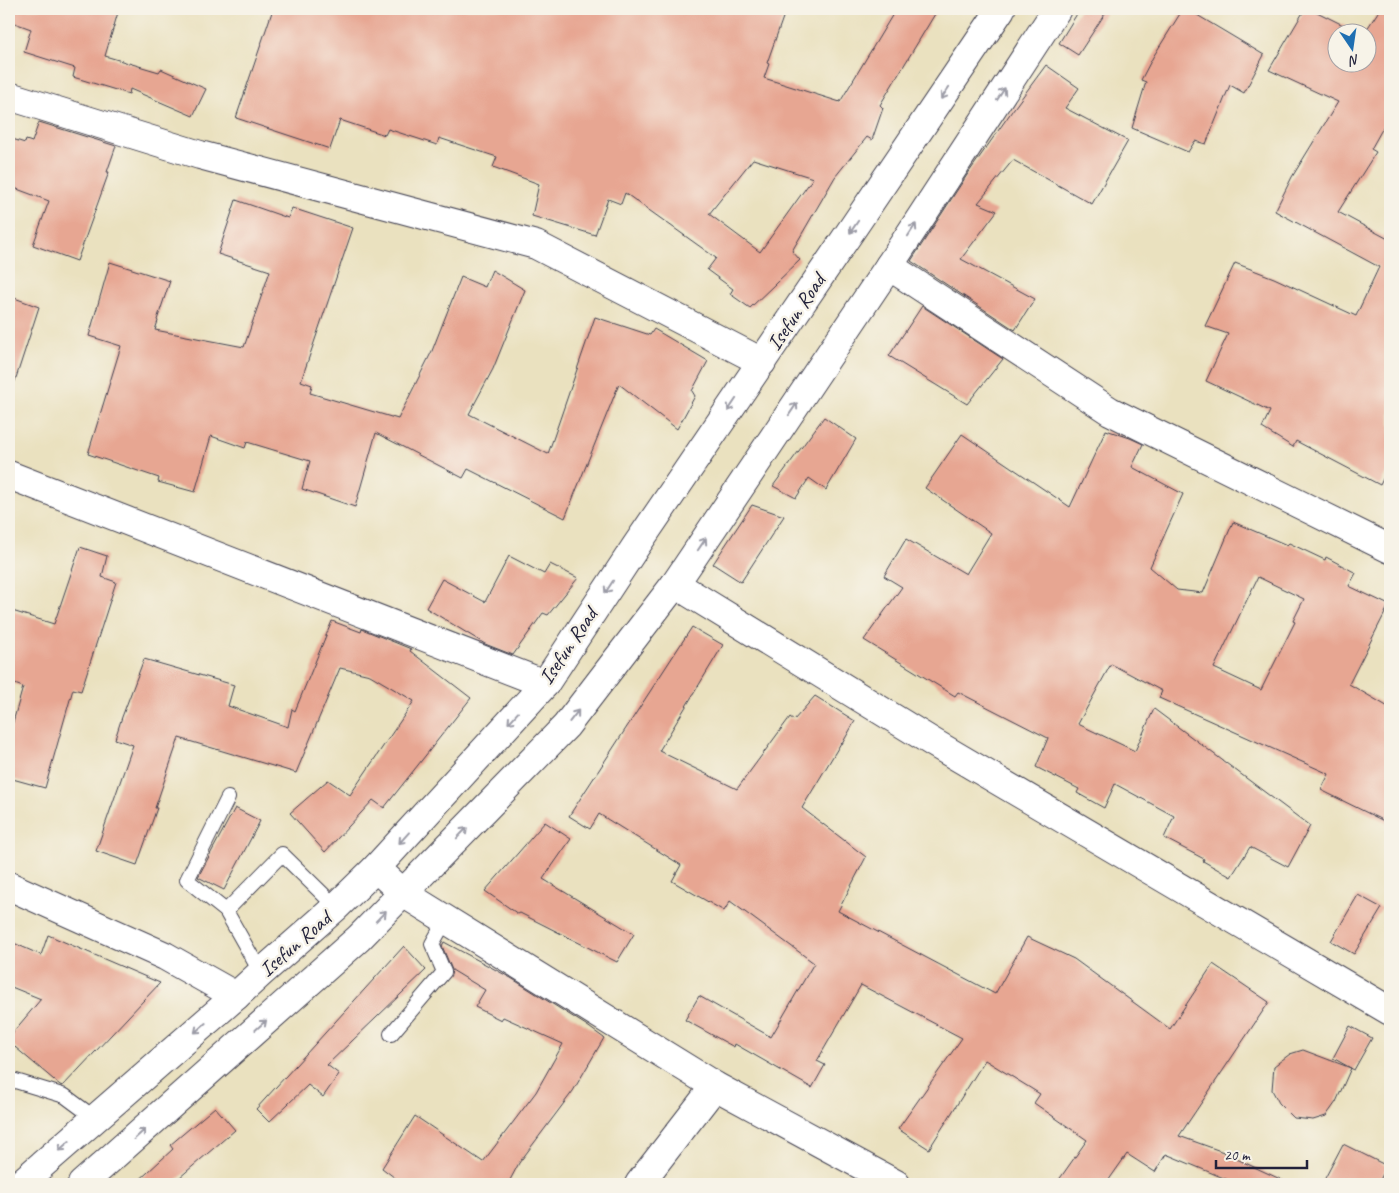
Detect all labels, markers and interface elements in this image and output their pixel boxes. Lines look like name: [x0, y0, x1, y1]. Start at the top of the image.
north arrow: [1326, 22, 1376, 72]
text: N: [1346, 51, 1361, 70]
one-way arrow: [939, 85, 949, 99]
one-way arrow: [996, 87, 1006, 101]
one-way arrow: [849, 220, 859, 234]
one-way arrow: [907, 223, 918, 237]
street label: Isefun Road: [761, 266, 833, 355]
one-way arrow: [727, 398, 737, 412]
one-way arrow: [788, 402, 798, 416]
one-way arrow: [697, 537, 707, 551]
one-way arrow: [604, 579, 614, 593]
street label: Isefun Road: [533, 600, 605, 689]
one-way arrow: [568, 710, 579, 723]
one-way arrow: [507, 711, 519, 724]
one-way arrow: [455, 827, 468, 839]
one-way arrow: [398, 831, 410, 844]
street label: Isefun Road: [254, 903, 339, 982]
one-way arrow: [375, 909, 387, 922]
one-way arrow: [255, 1019, 268, 1031]
one-way arrow: [193, 1023, 206, 1034]
one-way arrow: [134, 1128, 147, 1139]
scale bar: [1216, 1138, 1308, 1170]
one-way arrow: [57, 1141, 70, 1152]
text: 20 m: [1224, 1146, 1251, 1165]

